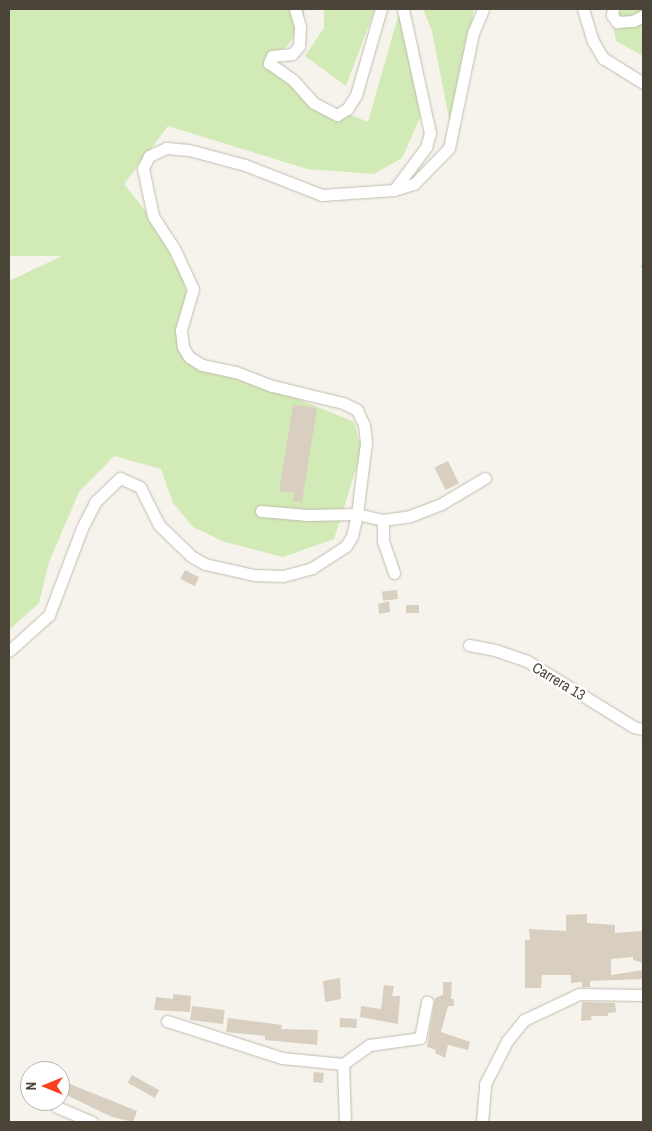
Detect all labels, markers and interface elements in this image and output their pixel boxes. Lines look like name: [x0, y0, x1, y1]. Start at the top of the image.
street label: Carrera 13: [529, 658, 589, 704]
north arrow: [20, 1061, 70, 1111]
text: N: [22, 1082, 40, 1090]

